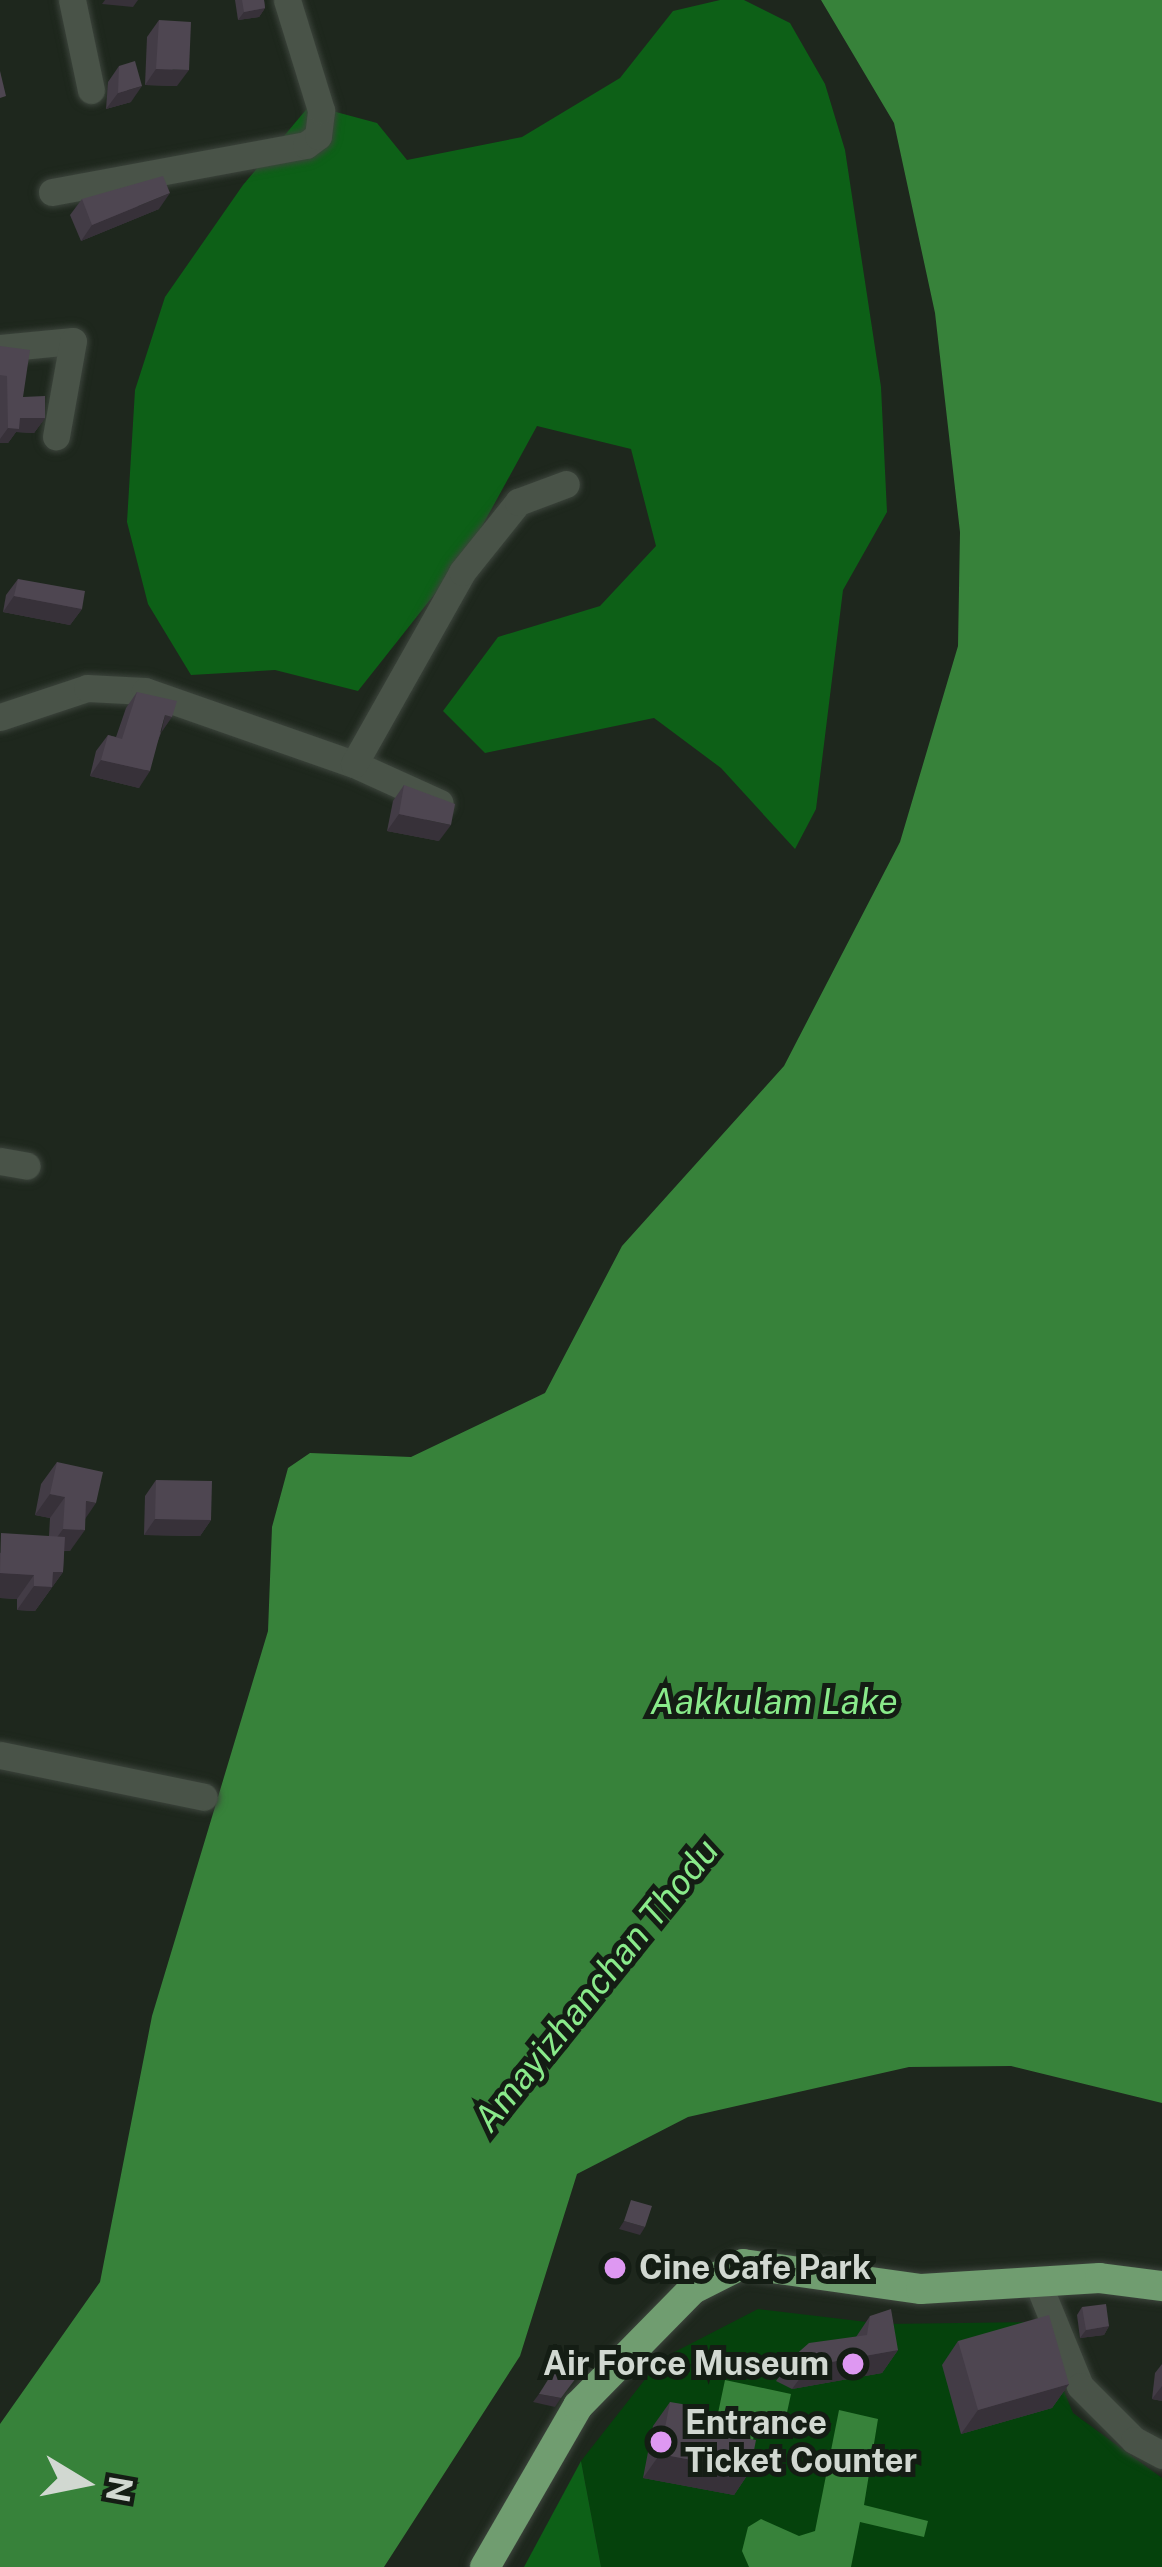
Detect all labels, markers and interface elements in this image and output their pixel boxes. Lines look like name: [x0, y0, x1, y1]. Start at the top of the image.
water label: Aakkulam Lake: [650, 1680, 898, 1724]
water label: Amayizhanchan Thodu: [465, 1830, 727, 2140]
place label: Cine Cafe Park: [639, 2248, 871, 2288]
marker: Cine Cafe Park: [602, 2255, 628, 2281]
place label: Air Force Museum: [543, 2344, 829, 2384]
marker: Air Force Museum: [840, 2351, 866, 2377]
place label: Entrance Ticket Counter: [685, 2403, 917, 2481]
north arrow: [24, 2423, 144, 2543]
marker: Entrance Ticket Counter: [648, 2429, 674, 2455]
text: N: [99, 2473, 140, 2505]

